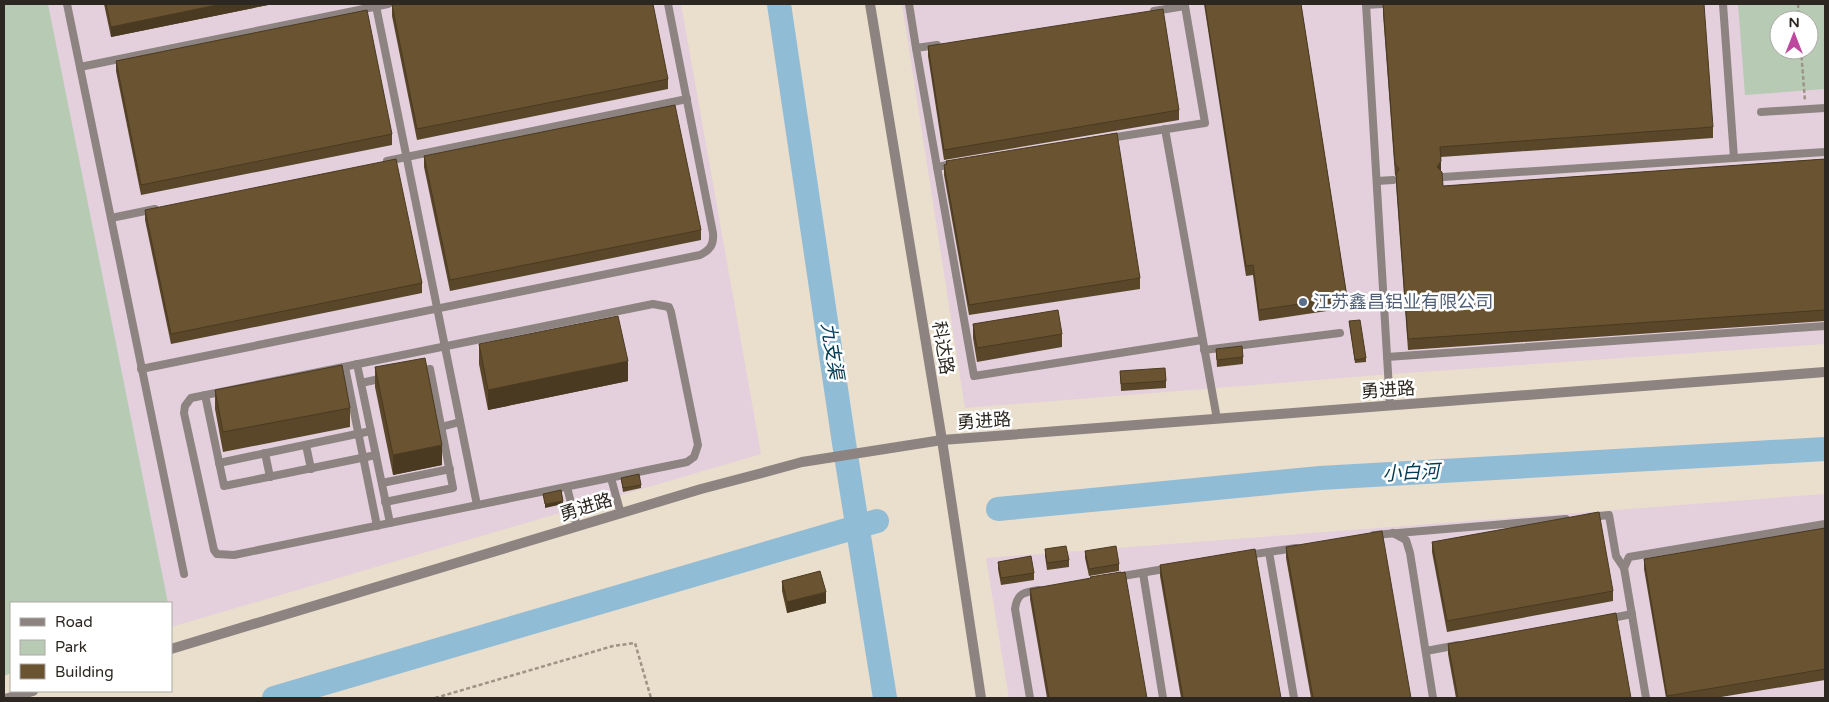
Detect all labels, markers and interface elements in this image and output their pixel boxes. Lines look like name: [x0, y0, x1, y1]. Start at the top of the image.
north arrow: [1769, 10, 1819, 60]
text: N: [1788, 14, 1800, 31]
place label: 江苏鑫昌铝业有限公司: [1313, 291, 1493, 313]
marker: 江苏鑫昌铝业有限公司: [1297, 296, 1309, 308]
street label: 科达路: [928, 320, 958, 376]
water label: 九支渠: [817, 321, 848, 384]
street label: 勇进路: [1360, 377, 1416, 403]
street label: 勇进路: [956, 408, 1012, 434]
water label: 小白河: [1382, 460, 1444, 485]
street label: 勇进路: [557, 489, 615, 525]
legend: [10, 602, 172, 692]
text: Road: [55, 613, 93, 631]
text: Park: [55, 638, 87, 656]
text: Building: [55, 663, 114, 681]

